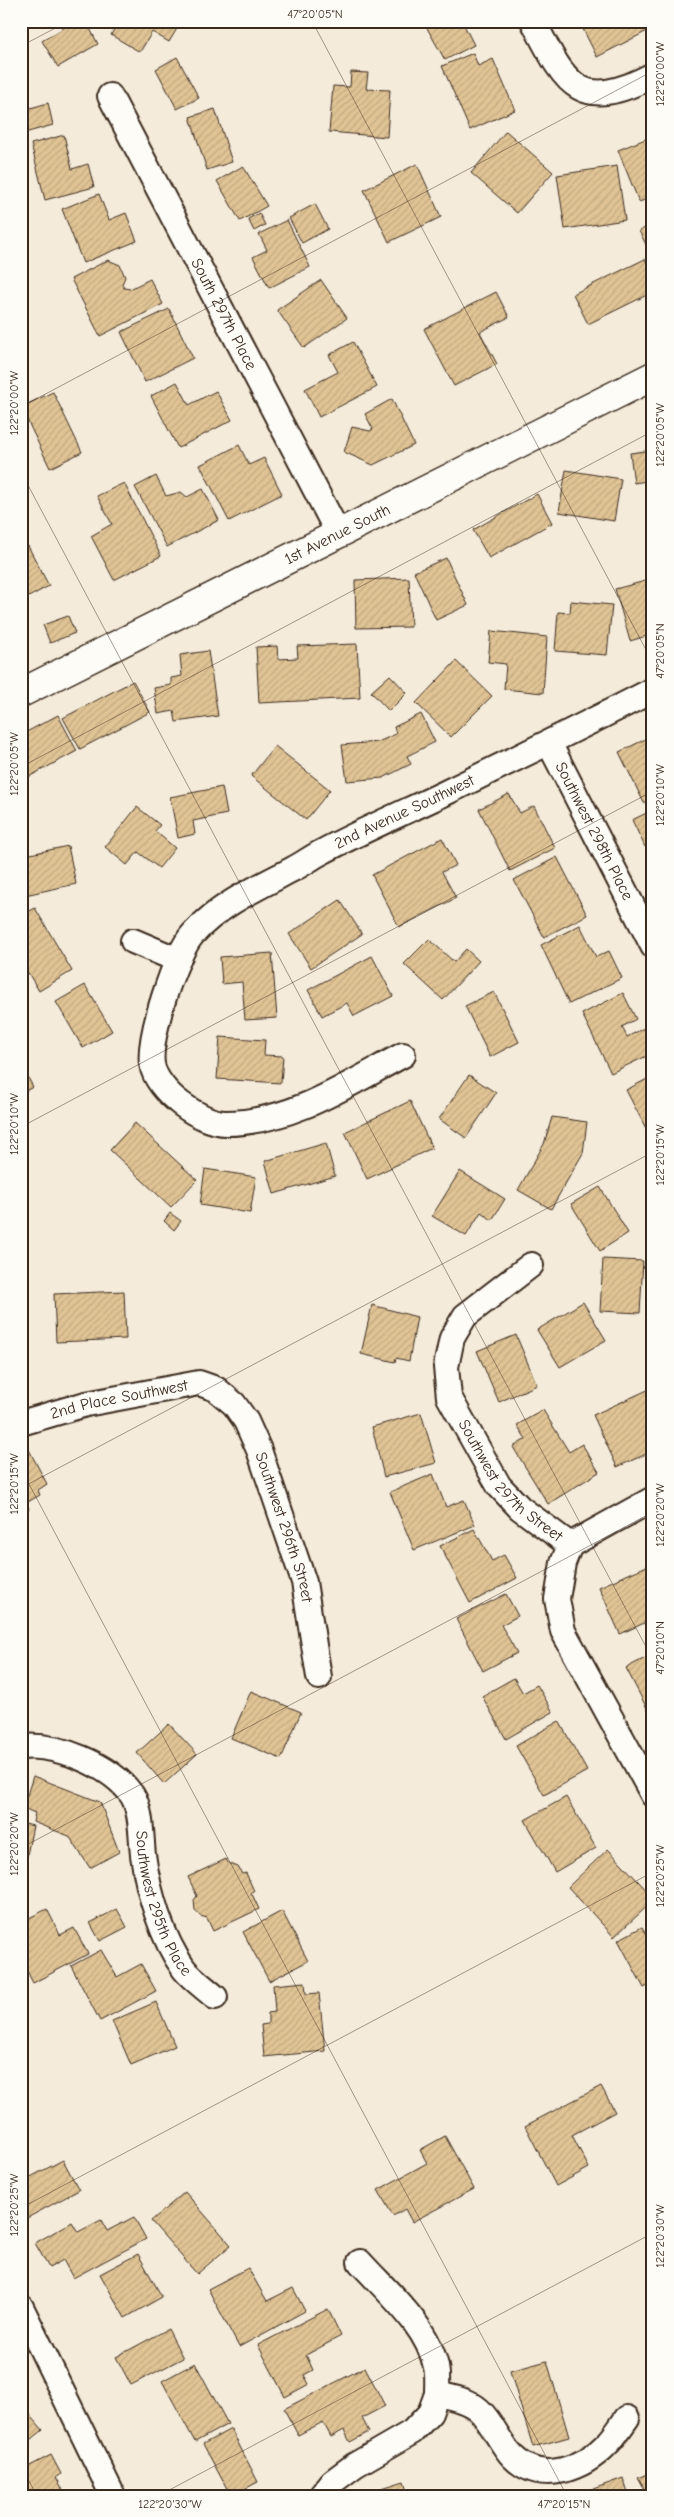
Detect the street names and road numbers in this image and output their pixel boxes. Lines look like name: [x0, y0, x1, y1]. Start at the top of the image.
street label: South 297th Place: [187, 255, 260, 373]
street label: 1st Avenue South: [282, 500, 393, 568]
street label: Southwest 298th Place: [551, 759, 637, 903]
street label: 2nd Avenue Southwest: [332, 771, 478, 853]
street label: 2nd Place Southwest: [48, 1376, 190, 1423]
street label: Southwest 297th Street: [455, 1417, 566, 1546]
street label: Southwest 296th Street: [251, 1450, 316, 1604]
street label: Southwest 295th Place: [132, 1830, 195, 1980]

